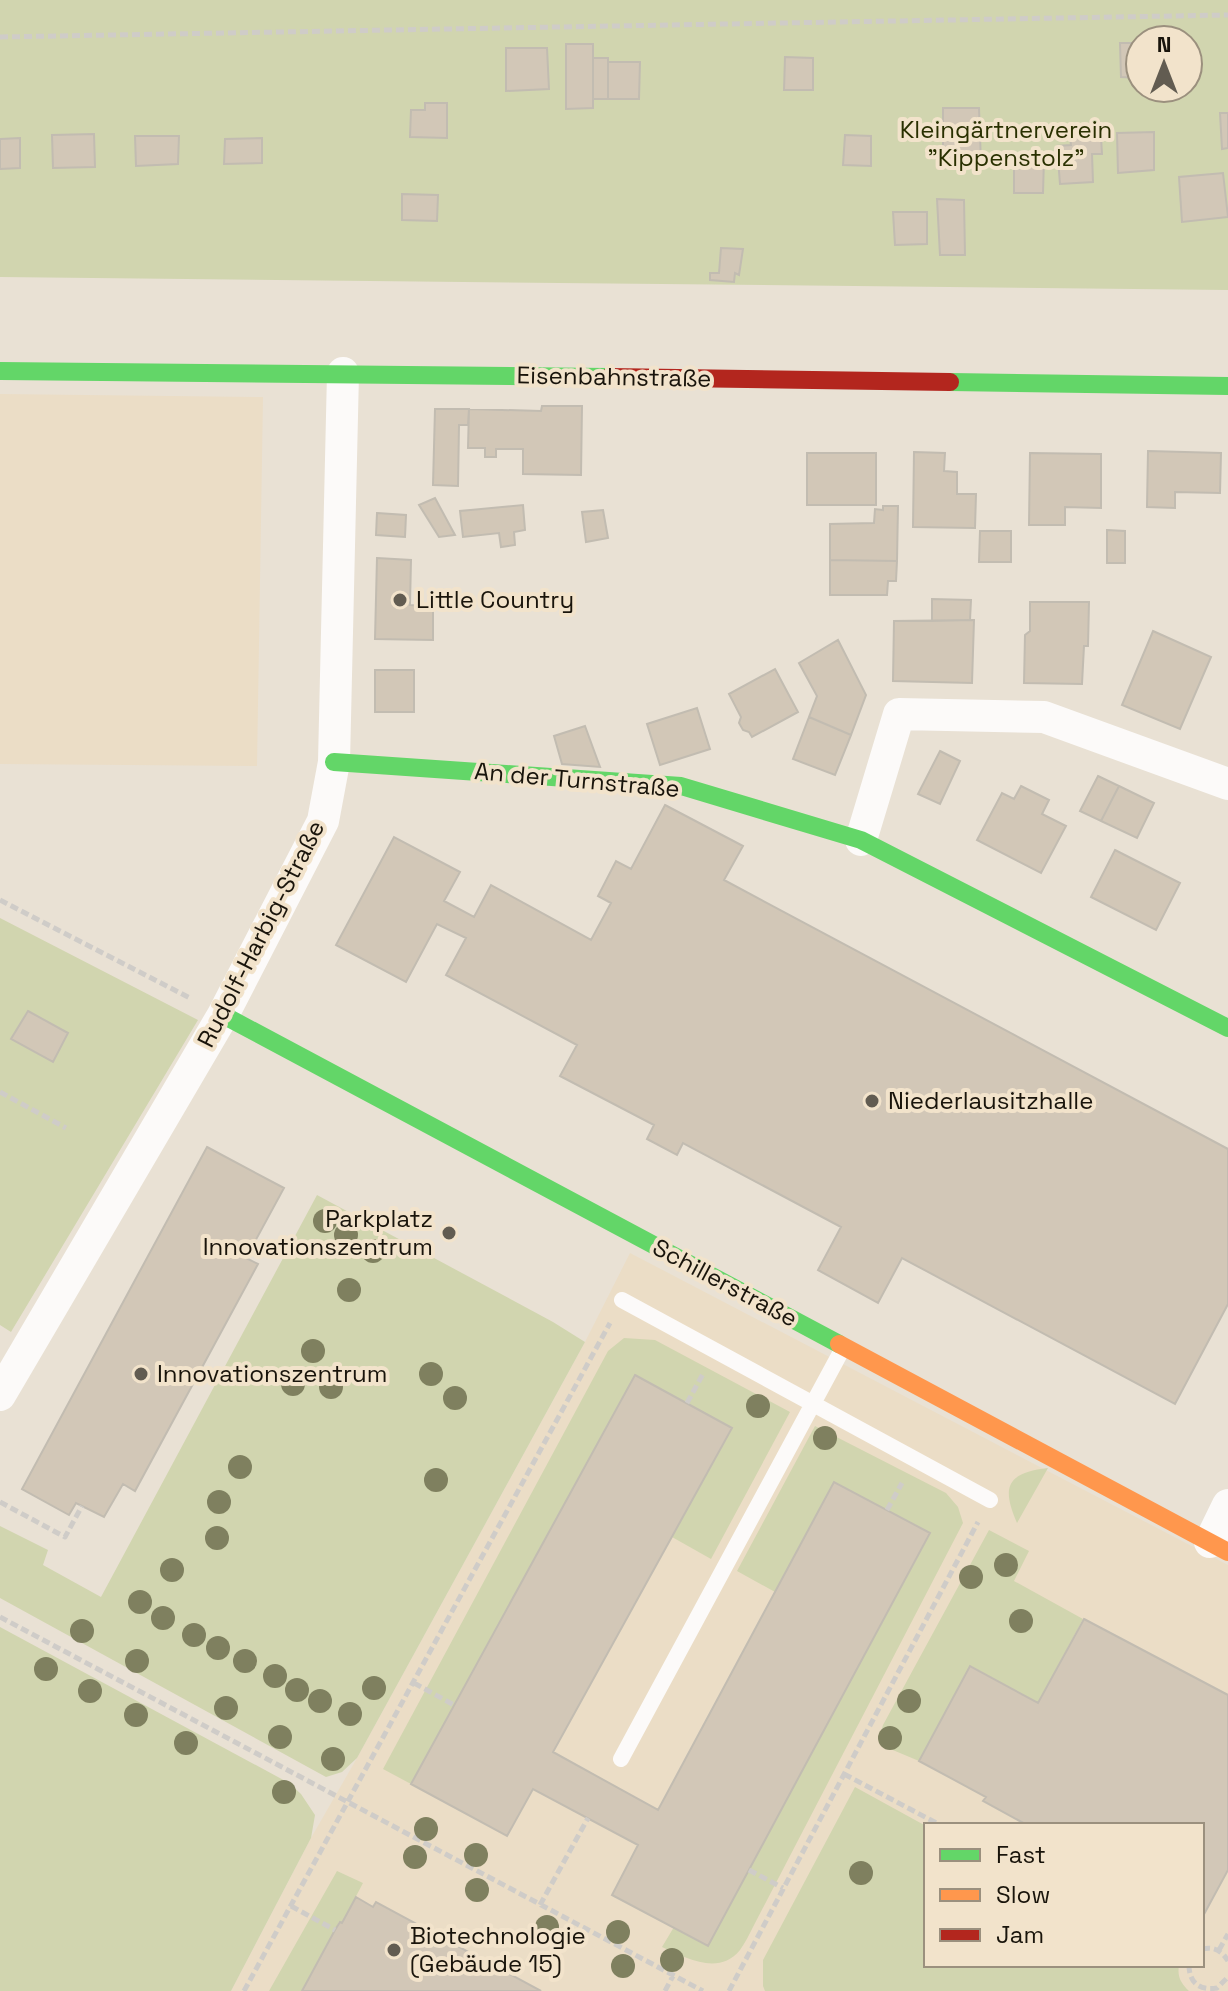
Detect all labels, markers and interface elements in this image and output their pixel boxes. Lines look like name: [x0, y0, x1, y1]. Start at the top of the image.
north arrow: [1124, 24, 1204, 104]
text: N: [1157, 30, 1171, 58]
park label: Kleingärtnerverein "Kippenstolz": [900, 114, 1112, 173]
street label: Eisenbahnstraße: [516, 359, 712, 394]
place label: Little Country: [416, 584, 574, 615]
marker: Little Country: [391, 591, 409, 609]
street label: An der Turnstraße: [473, 755, 681, 804]
street label: Rudolf-Harbig-Straße: [190, 815, 331, 1053]
place label: Niederlausitzhalle: [888, 1085, 1093, 1116]
marker: Niederlausitzhalle: [863, 1092, 881, 1110]
place label: Parkplatz Innovationszentrum: [203, 1203, 433, 1262]
marker: Parkplatz Innovationszentrum: [440, 1224, 458, 1242]
street label: Schillerstraße: [648, 1231, 803, 1334]
place label: Innovationszentrum: [157, 1358, 387, 1389]
marker: Innovationszentrum: [132, 1365, 150, 1383]
legend: [924, 1823, 1204, 1967]
text: Fast: [996, 1839, 1046, 1870]
text: Slow: [996, 1879, 1050, 1910]
text: Jam: [996, 1919, 1044, 1950]
place label: Biotechnologie (Gebäude 15): [410, 1920, 586, 1979]
marker: Biotechnologie (Gebäude 15): [385, 1941, 403, 1959]

